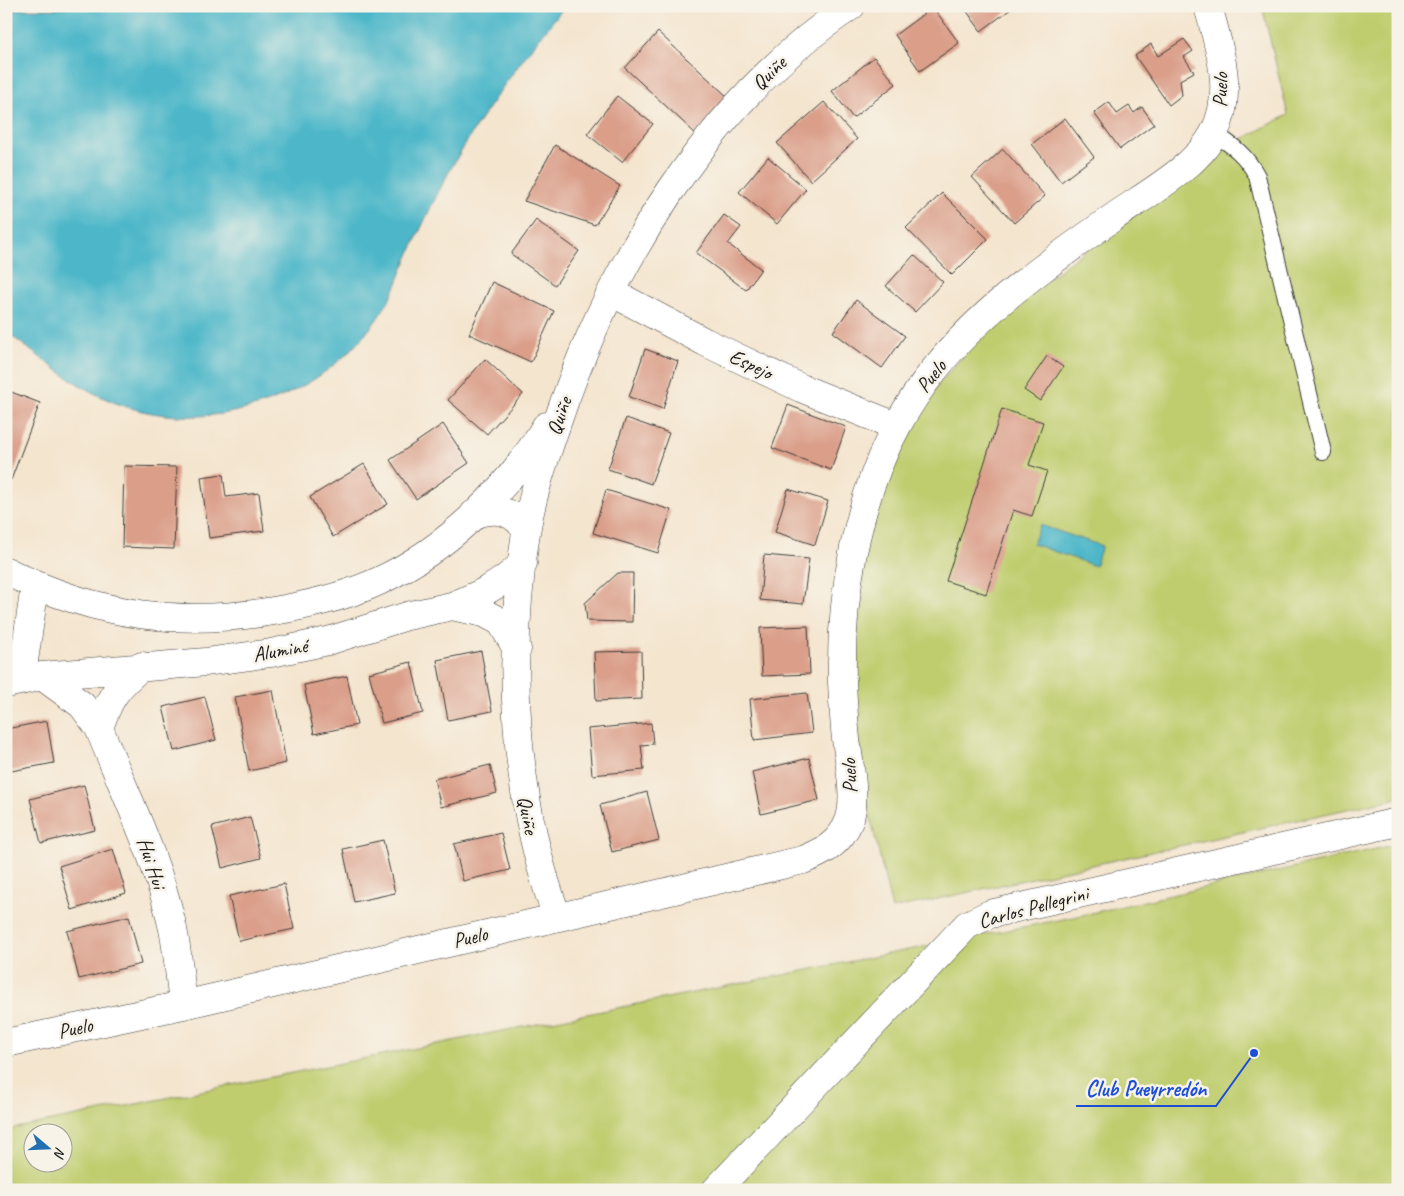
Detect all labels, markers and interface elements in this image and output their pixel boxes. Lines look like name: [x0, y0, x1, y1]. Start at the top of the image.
street label: Quiñe: [746, 49, 793, 96]
street label: Puelo: [1206, 71, 1234, 108]
street label: Espejo: [725, 343, 779, 386]
street label: Puelo: [910, 353, 953, 398]
street label: Quiñe: [540, 392, 578, 438]
street label: Aluminé: [251, 632, 312, 668]
street label: Puelo: [835, 756, 863, 794]
street label: Quiñe: [512, 794, 545, 839]
street label: Hui Hui: [132, 834, 173, 895]
street label: Carlos Pellegrini: [975, 879, 1094, 934]
street label: Puelo: [450, 920, 491, 954]
street label: Puelo: [55, 1011, 96, 1044]
callout: Club Pueyrredón: [1076, 1069, 1216, 1106]
text: Club Pueyrredón: [1086, 1075, 1207, 1103]
north arrow: [22, 1124, 72, 1174]
text: N: [50, 1145, 69, 1161]

